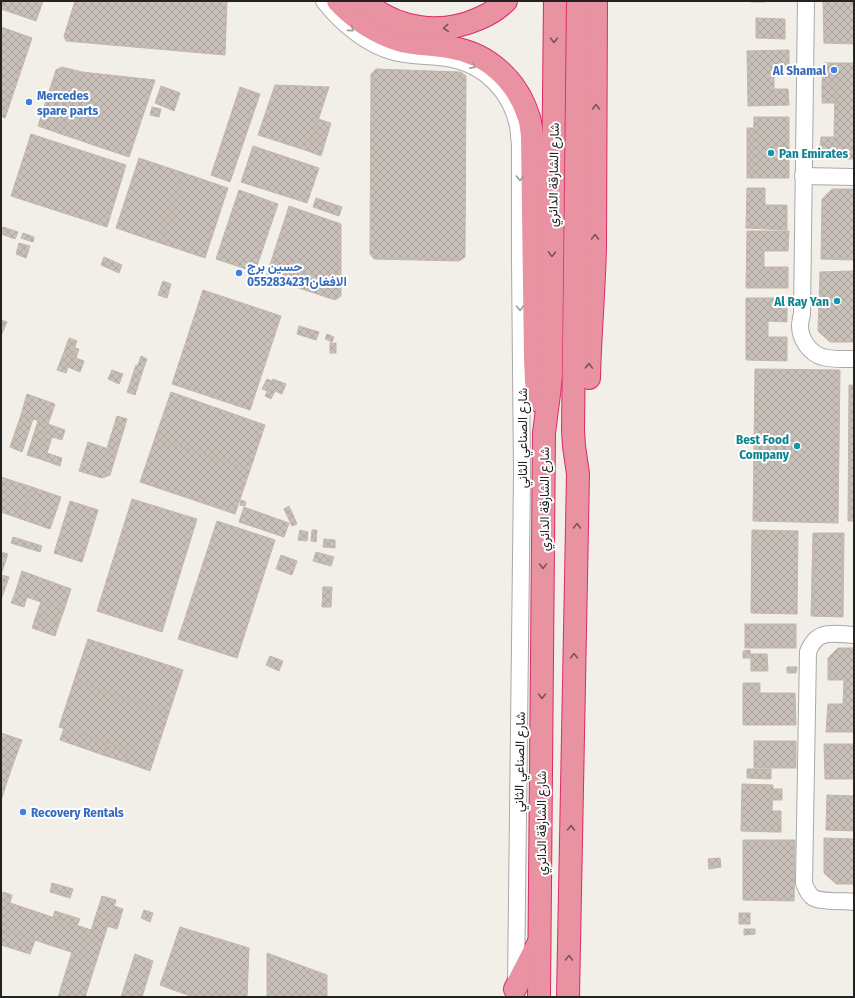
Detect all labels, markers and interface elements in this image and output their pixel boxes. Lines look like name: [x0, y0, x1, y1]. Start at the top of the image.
one-way arrow: [443, 23, 449, 32]
one-way arrow: [346, 24, 354, 31]
one-way arrow: [550, 37, 558, 43]
one-way arrow: [469, 62, 476, 69]
place label: Al Shamal: [772, 63, 826, 78]
marker: Al Shamal: [829, 65, 839, 75]
place label: Mercedes spare parts: [37, 88, 99, 118]
marker: Mercedes spare parts: [24, 97, 34, 107]
one-way arrow: [592, 104, 600, 110]
street label: شارع الشارقة الدائري: [545, 123, 565, 227]
place label: Pan Emirates: [779, 146, 849, 161]
marker: Pan Emirates: [766, 148, 776, 158]
one-way arrow: [516, 175, 524, 181]
one-way arrow: [591, 234, 599, 240]
one-way arrow: [548, 251, 556, 257]
place label: حسين برج الافغان0552834231: [247, 259, 347, 289]
marker: حسين برج الافغان0552834231: [234, 268, 244, 278]
place label: Al Ray Yan: [773, 294, 829, 309]
marker: Al Ray Yan: [832, 296, 842, 306]
one-way arrow: [516, 305, 525, 311]
one-way arrow: [585, 363, 593, 369]
street label: شارع الصناعي الثاني: [515, 388, 533, 488]
place label: Best Food Company: [736, 432, 790, 462]
marker: Best Food Company: [792, 441, 802, 451]
street label: شارع الشارقة الدائري: [537, 447, 555, 551]
one-way arrow: [572, 523, 581, 529]
one-way arrow: [539, 563, 547, 569]
one-way arrow: [570, 653, 578, 659]
one-way arrow: [538, 693, 546, 699]
street label: شارع الصناعي الثاني: [511, 712, 531, 812]
street label: شارع الشارقة الدائري: [534, 771, 552, 875]
place label: Recovery Rentals: [31, 805, 124, 820]
marker: Recovery Rentals: [18, 807, 28, 817]
one-way arrow: [567, 825, 575, 831]
one-way arrow: [564, 955, 573, 961]

